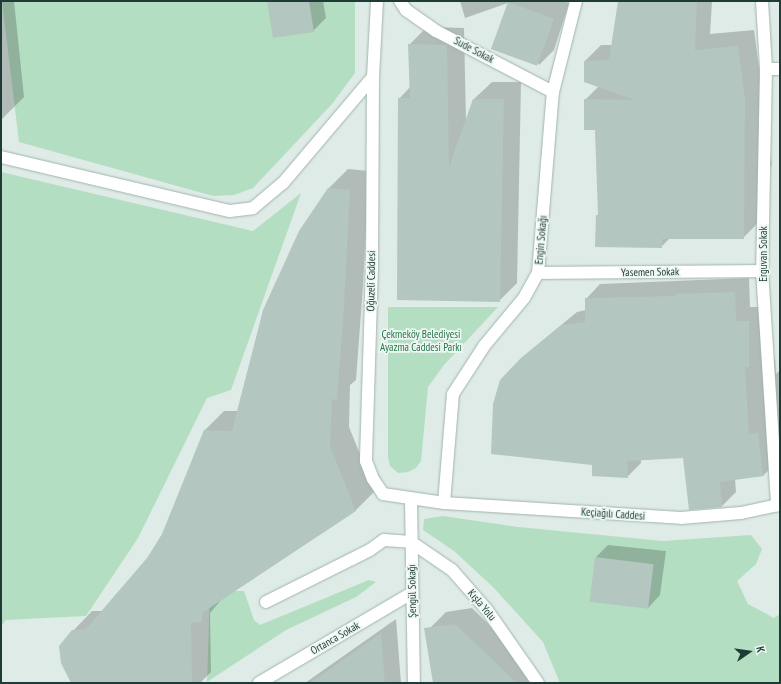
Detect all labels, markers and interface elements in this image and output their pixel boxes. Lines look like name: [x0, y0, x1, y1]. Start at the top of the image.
street label: Sude Sokak: [452, 34, 496, 66]
street label: Engin Sokağı: [532, 215, 550, 265]
street label: Erguvan Sokak: [756, 226, 770, 282]
street label: Oğuzeli Caddesi: [364, 251, 378, 311]
street label: Yasemen Sokak: [621, 265, 679, 279]
park label: Çekmeköy Belediyesi Ayazma Caddesi Parkı: [380, 328, 462, 354]
street label: Keçiağılı Caddesi: [581, 505, 645, 523]
street label: Şengül Sokağı: [405, 564, 419, 618]
street label: Kışla Yolu: [465, 587, 499, 623]
street label: Ortanca Sokak: [308, 619, 362, 657]
north arrow: [729, 632, 769, 672]
text: K: [753, 645, 768, 654]

